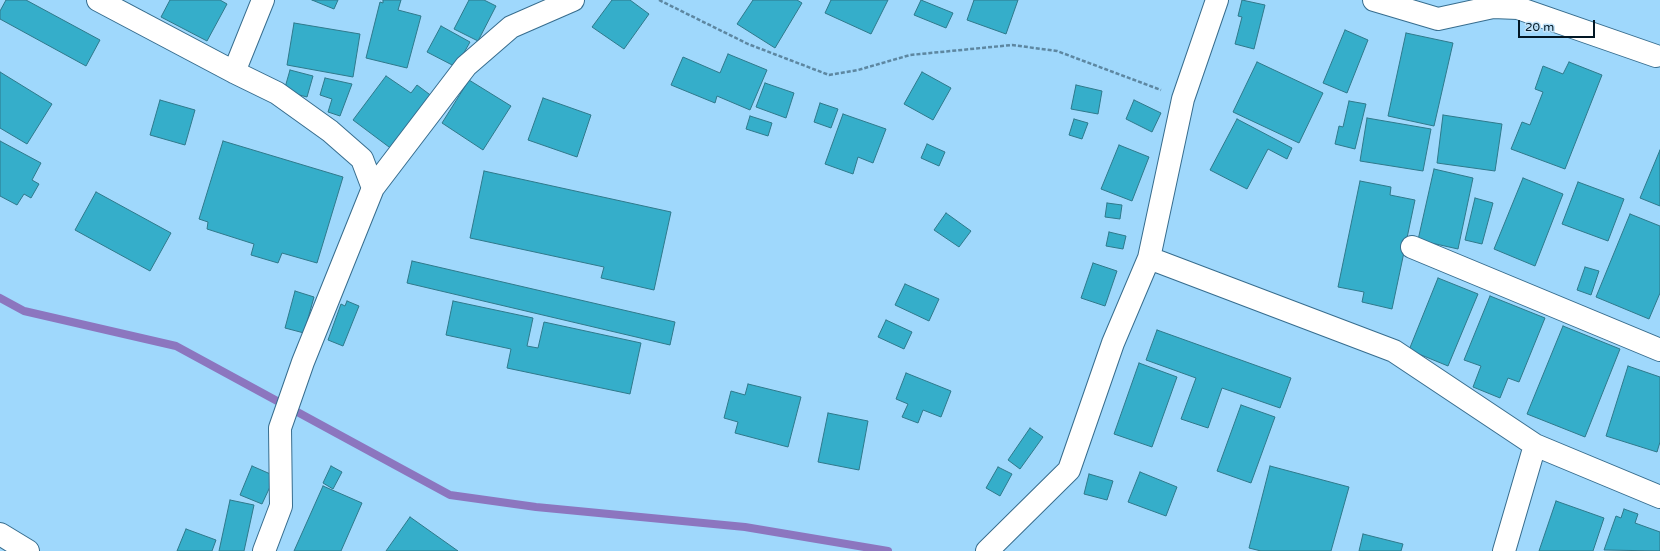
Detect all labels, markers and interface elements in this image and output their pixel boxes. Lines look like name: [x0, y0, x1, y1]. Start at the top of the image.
scale bar: [1520, 12, 1597, 38]
text: 20 m: [1525, 20, 1554, 34]

